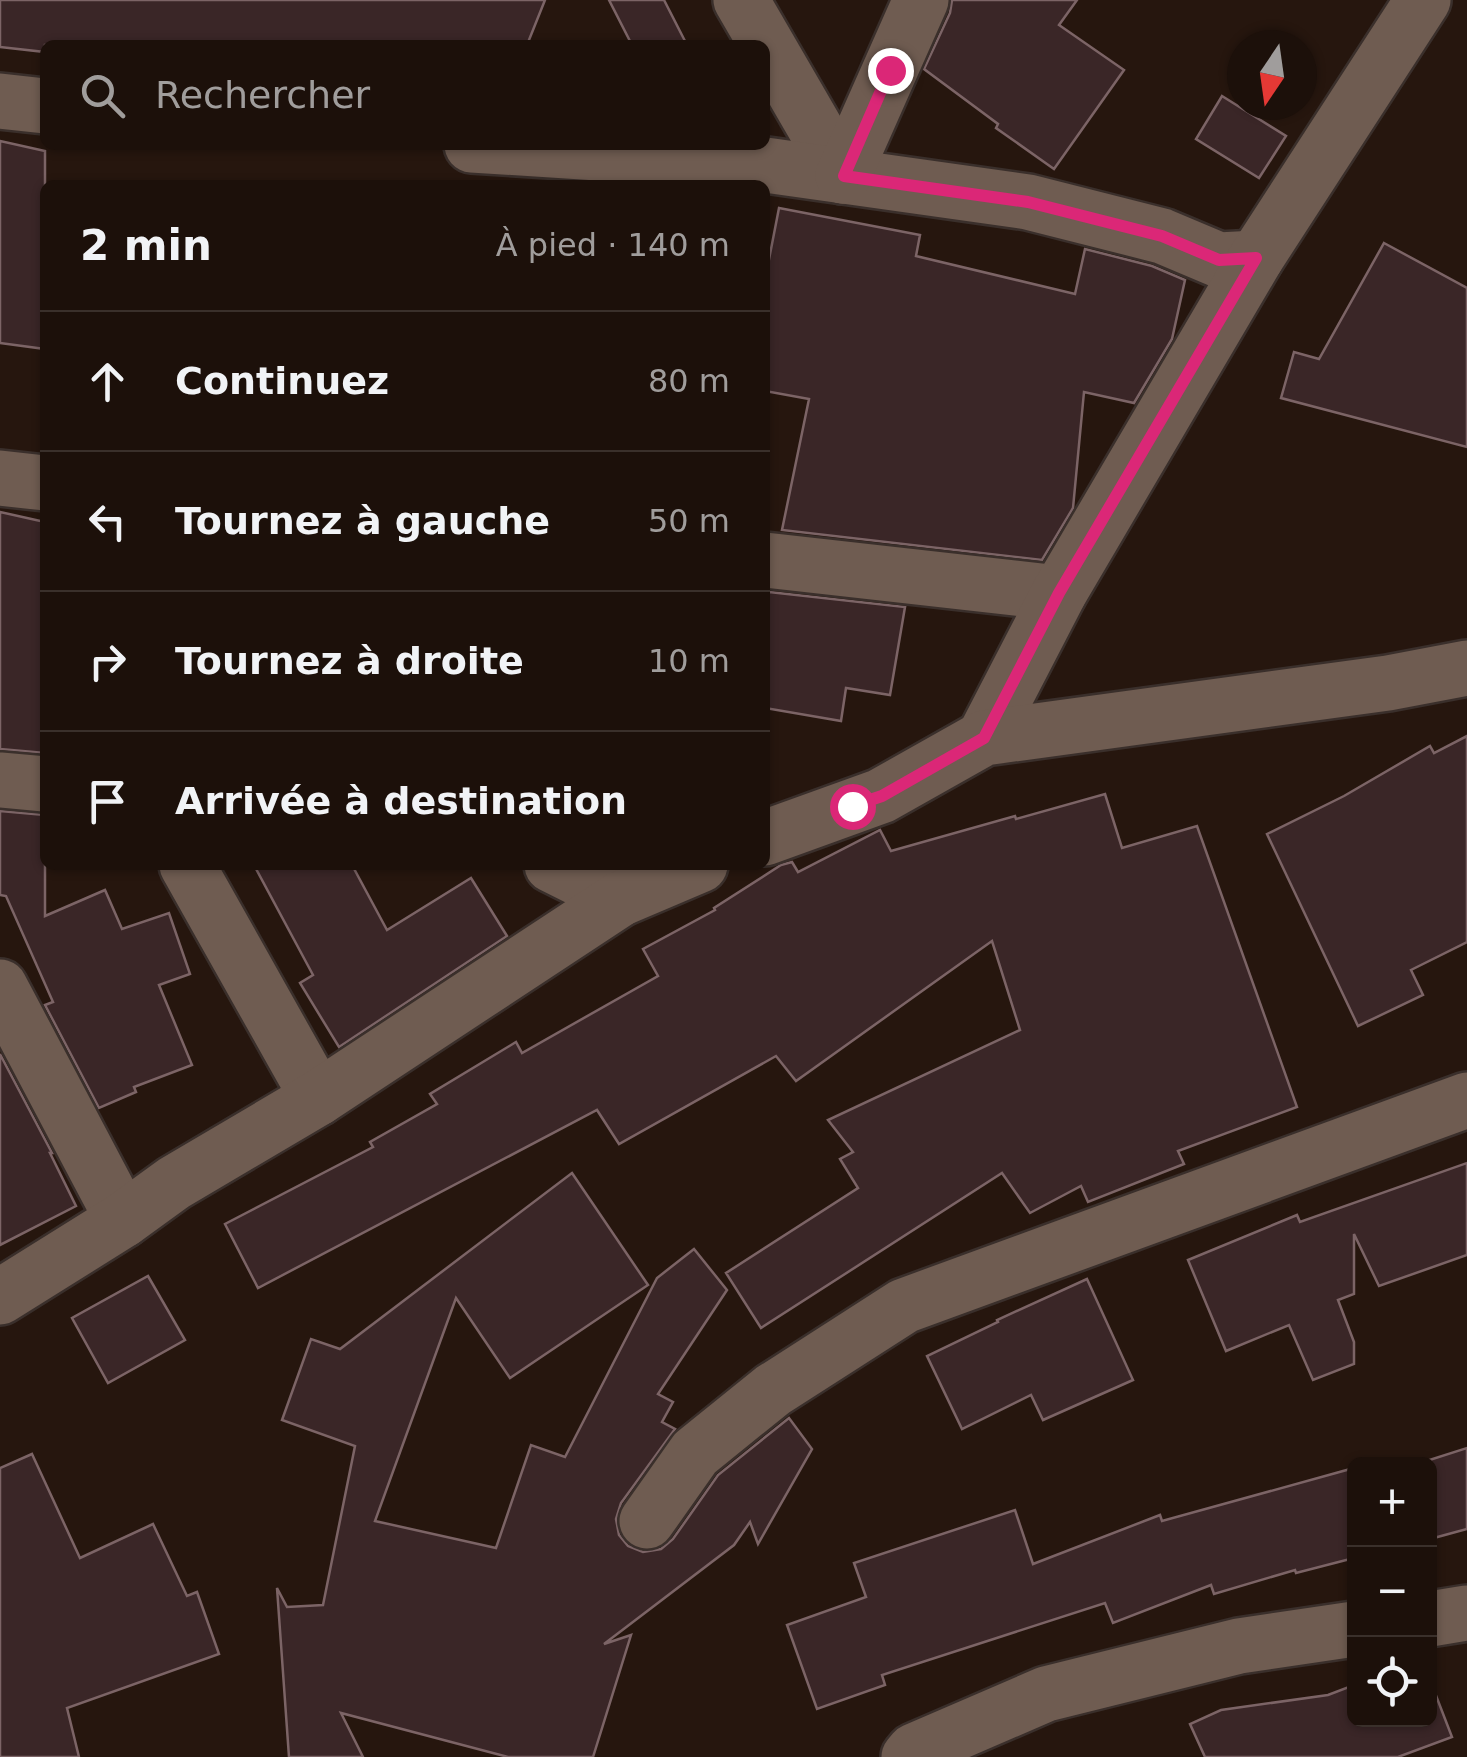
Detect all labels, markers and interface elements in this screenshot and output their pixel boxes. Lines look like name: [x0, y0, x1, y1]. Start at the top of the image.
north arrow: [1227, 30, 1317, 120]
search box: [40, 40, 770, 150]
route end: [868, 48, 914, 94]
icon: search: [75, 68, 130, 123]
text: Rechercher: [155, 73, 370, 117]
text: 2 min: [80, 221, 212, 270]
text: À pied · 140 m: [496, 226, 730, 264]
icon: ahead: [80, 354, 135, 409]
text: Continuez: [175, 359, 389, 403]
text: 80 m: [648, 362, 730, 400]
icon: left: [80, 494, 135, 549]
text: Tournez à gauche: [175, 499, 550, 543]
text: 50 m: [648, 502, 730, 540]
icon: right: [80, 634, 135, 689]
text: Tournez à droite: [175, 639, 524, 683]
text: 10 m: [648, 642, 730, 680]
icon: arrive: [80, 774, 135, 829]
text: Arrivée à destination: [175, 779, 627, 823]
route start: [830, 784, 876, 830]
map controls: [1347, 1457, 1437, 1727]
button: +: [1347, 1457, 1437, 1547]
button: −: [1347, 1547, 1437, 1637]
button: locate: [1347, 1637, 1437, 1727]

